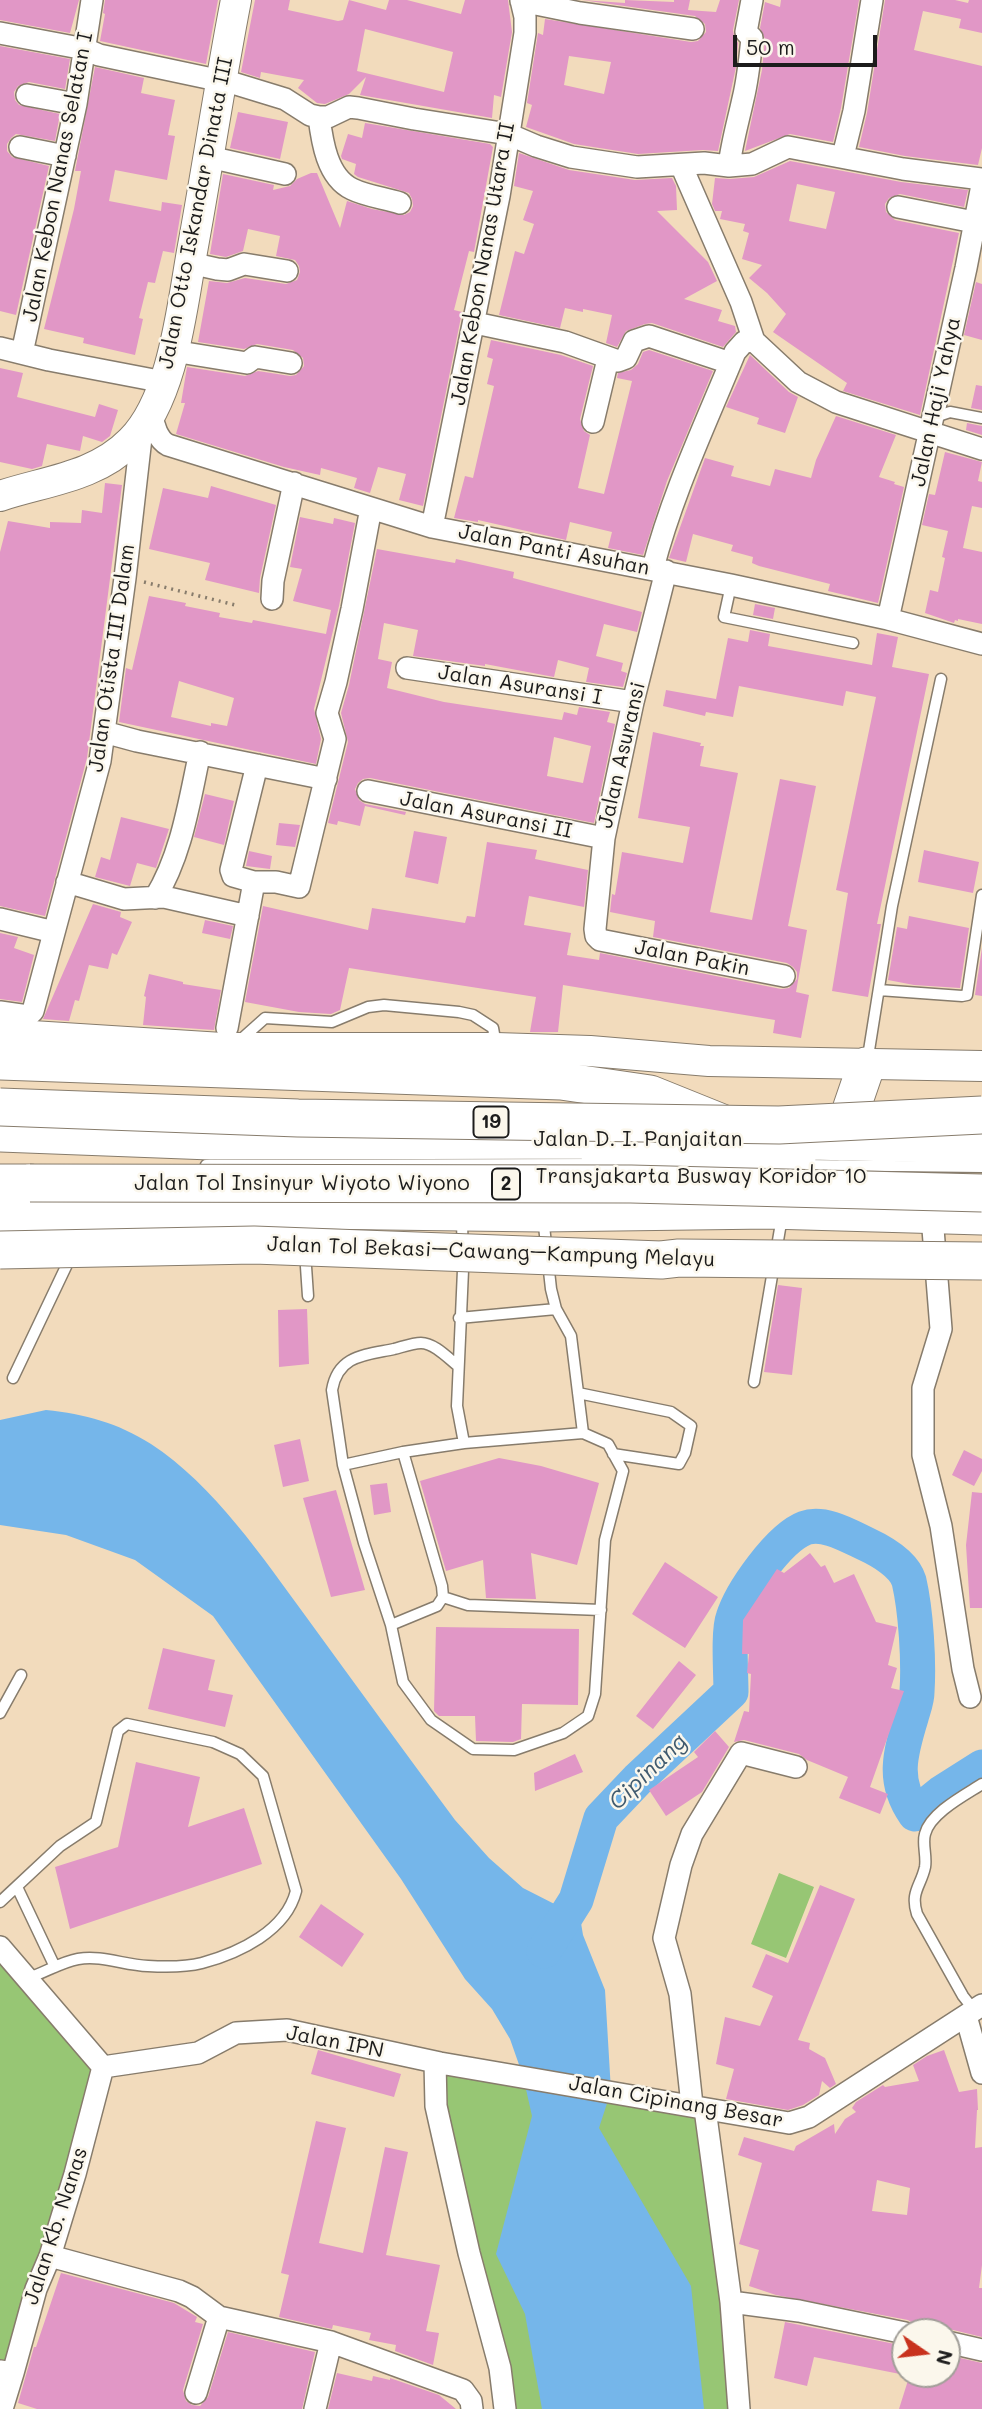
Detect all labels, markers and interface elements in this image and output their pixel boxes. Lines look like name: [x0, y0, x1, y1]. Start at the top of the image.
scale bar: [737, 21, 880, 65]
street label: Jalan Kebon Nanas Selatan I: [18, 30, 98, 324]
text: 50 m: [746, 33, 795, 60]
street label: Jalan Otto Iskandar Dinata III: [153, 55, 239, 371]
street label: Jalan Kebon Nanas Utara II: [446, 121, 520, 407]
street label: Jalan Haji Yahya: [906, 315, 966, 489]
street label: Jalan Panti Asuhan: [456, 519, 652, 581]
street label: Jalan Otista III Dalam: [84, 542, 140, 774]
street label: Jalan Asuransi I: [436, 660, 604, 710]
street label: Jalan Asuransi: [593, 679, 651, 831]
street label: Jalan Asuransi II: [398, 786, 574, 844]
street label: Jalan Pakin: [632, 935, 752, 981]
road number: 19: [474, 1106, 508, 1138]
street label: Jalan D. I. Panjaitan: [534, 1127, 742, 1153]
street label: Transjakarta Busway Koridor 10: [536, 1164, 866, 1190]
road number: 2: [492, 1168, 520, 1200]
street label: Jalan Tol Insinyur Wiyoto Wiyono: [134, 1171, 470, 1197]
street label: Jalan Tol Bekasi–Cawang–Kampung Melayu: [267, 1232, 715, 1272]
water label: Cipinang: [603, 1728, 693, 1816]
street label: Jalan IPN: [284, 2020, 386, 2064]
street label: Jalan Cipinang Besar: [567, 2071, 785, 2133]
street label: Jalan Kb. Nanas: [19, 2144, 93, 2308]
north arrow: [891, 2318, 961, 2388]
text: N: [931, 2348, 959, 2368]

